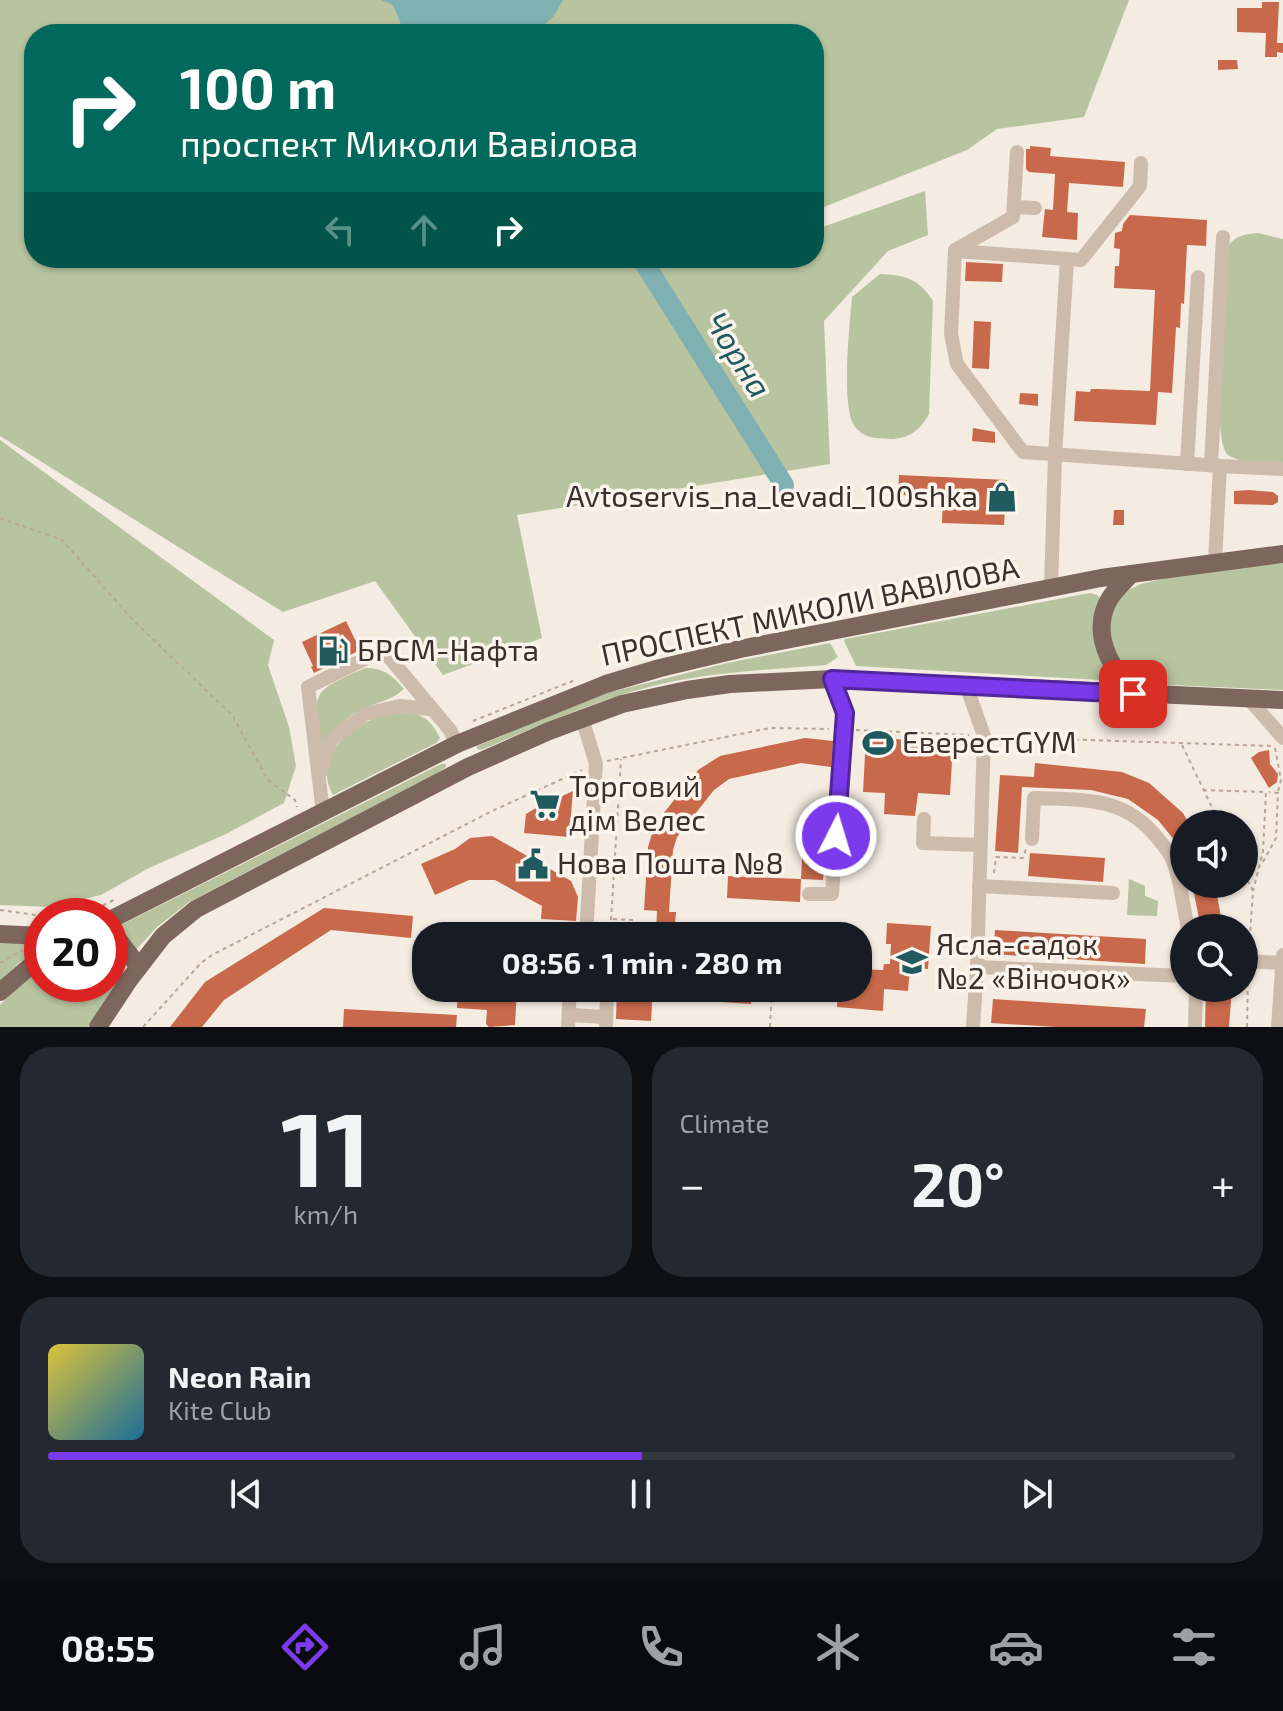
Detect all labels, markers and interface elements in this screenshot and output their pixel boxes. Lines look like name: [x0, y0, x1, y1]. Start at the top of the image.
text: 100 m: [180, 53, 336, 120]
icon: right: [48, 56, 152, 160]
text: проспект Миколи Вавілова: [180, 121, 638, 164]
icon: left: [318, 208, 362, 252]
icon: ahead: [402, 208, 446, 252]
icon: right: [486, 208, 530, 252]
water label: Чорна: [699, 304, 781, 404]
place label: Avtoservis_na_levadi_100shka: [566, 477, 978, 513]
shop icon: Avtoservis_na_levadi_100shka: [985, 480, 1019, 514]
street label: ПРОСПЕКТ МИКОЛИ ВАВІЛОВА: [598, 548, 1022, 672]
place label: БРСМ-Нафта: [357, 631, 539, 667]
fuel station icon: БРСМ-Нафта: [316, 634, 350, 668]
pin: [1099, 660, 1167, 728]
icon: arrive: [1111, 672, 1155, 716]
place label: ЕверестGYM: [902, 723, 1077, 759]
sports icon: ЕверестGYM: [861, 726, 895, 760]
place label: Торговий дім Велес: [569, 767, 706, 837]
supermarket icon: Торговий дім Велес: [528, 787, 562, 821]
position arrow: [794, 794, 878, 878]
map controls: [1170, 810, 1258, 1002]
button: sound: [1170, 810, 1258, 898]
place label: Нова Пошта №8: [557, 844, 784, 880]
public building icon: Нова Пошта №8: [516, 847, 550, 881]
speed limit sign: 20: [24, 898, 128, 1002]
button: search: [1170, 914, 1258, 1002]
place label: Ясла-садок №2 «Віночок»: [936, 925, 1131, 995]
text: 08:56 · 1 min · 280 m: [502, 944, 782, 980]
school or university icon: Ясла-садок №2 «Віночок»: [895, 945, 929, 979]
text: 11: [281, 1083, 371, 1208]
text: Climate: [680, 1107, 769, 1138]
text: 20°: [911, 1147, 1005, 1219]
text: −: [680, 1157, 705, 1210]
text: +: [1211, 1157, 1235, 1210]
text: km/h: [293, 1198, 358, 1229]
text: Neon Rain: [168, 1358, 312, 1394]
text: Kite Club: [168, 1394, 272, 1425]
icon: previous: [224, 1472, 268, 1516]
icon: pause: [619, 1472, 663, 1516]
icon: next: [1015, 1472, 1059, 1516]
icon: directions: [277, 1619, 333, 1675]
icon: music: [455, 1619, 511, 1675]
icon: phone: [633, 1619, 689, 1675]
icon: climate: [810, 1619, 866, 1675]
icon: car: [988, 1619, 1044, 1675]
icon: filters: [1166, 1619, 1222, 1675]
text: 08:55: [61, 1626, 155, 1669]

